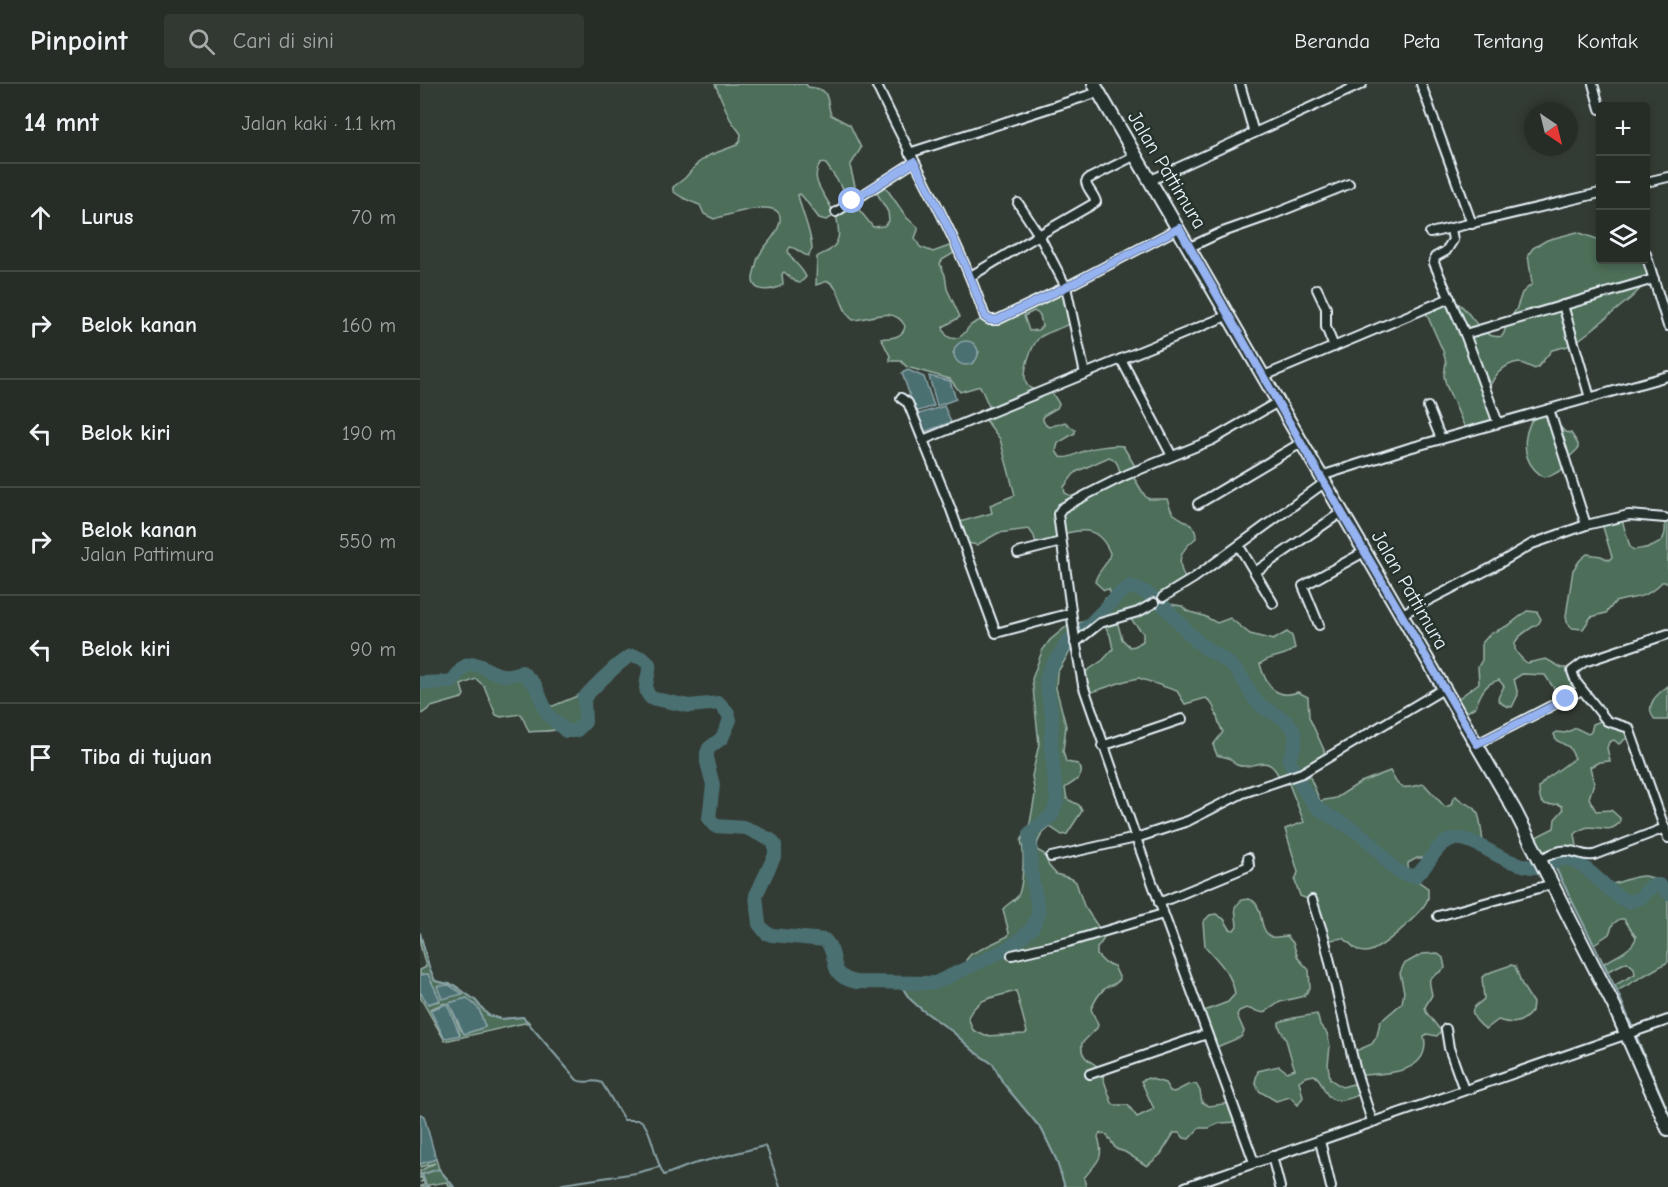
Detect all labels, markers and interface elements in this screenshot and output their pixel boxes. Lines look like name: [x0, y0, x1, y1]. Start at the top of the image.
search box: [164, 14, 584, 68]
text: Pinpoint: [30, 25, 128, 57]
icon: search: [185, 25, 218, 58]
text: Cari di sini: [233, 28, 334, 54]
text: Beranda: [1294, 29, 1370, 53]
text: Peta: [1403, 29, 1441, 53]
text: Tentang: [1474, 29, 1544, 53]
text: Kontak: [1577, 29, 1638, 53]
north arrow: [1524, 102, 1578, 156]
map controls: [1596, 102, 1650, 264]
button: +: [1596, 102, 1650, 156]
street label: Jalan Pattimura: [1123, 107, 1211, 233]
text: 14 mnt: [24, 108, 99, 138]
text: Jalan kaki · 1.1 km: [242, 112, 396, 135]
button: −: [1596, 156, 1650, 210]
route start: [838, 187, 864, 213]
icon: ahead: [24, 201, 57, 234]
text: Lurus: [81, 204, 133, 230]
text: 70 m: [351, 206, 396, 229]
button: layers: [1596, 210, 1650, 264]
icon: right: [24, 309, 57, 342]
text: Belok kanan: [81, 312, 197, 338]
text: 160 m: [342, 314, 396, 337]
icon: left: [24, 417, 57, 450]
text: Belok kiri: [81, 420, 171, 446]
text: 190 m: [342, 422, 396, 445]
text: Belok kanan: [81, 517, 197, 543]
icon: right: [24, 525, 57, 558]
street label: Jalan Pattimura: [1367, 527, 1453, 653]
text: 550 m: [339, 530, 396, 553]
text: Jalan Pattimura: [81, 543, 214, 566]
icon: left: [24, 633, 57, 666]
text: Belok kiri: [81, 636, 171, 662]
text: 90 m: [350, 638, 396, 661]
route end: [1552, 685, 1578, 711]
icon: arrive: [24, 741, 57, 774]
text: Tiba di tujuan: [81, 744, 212, 770]

